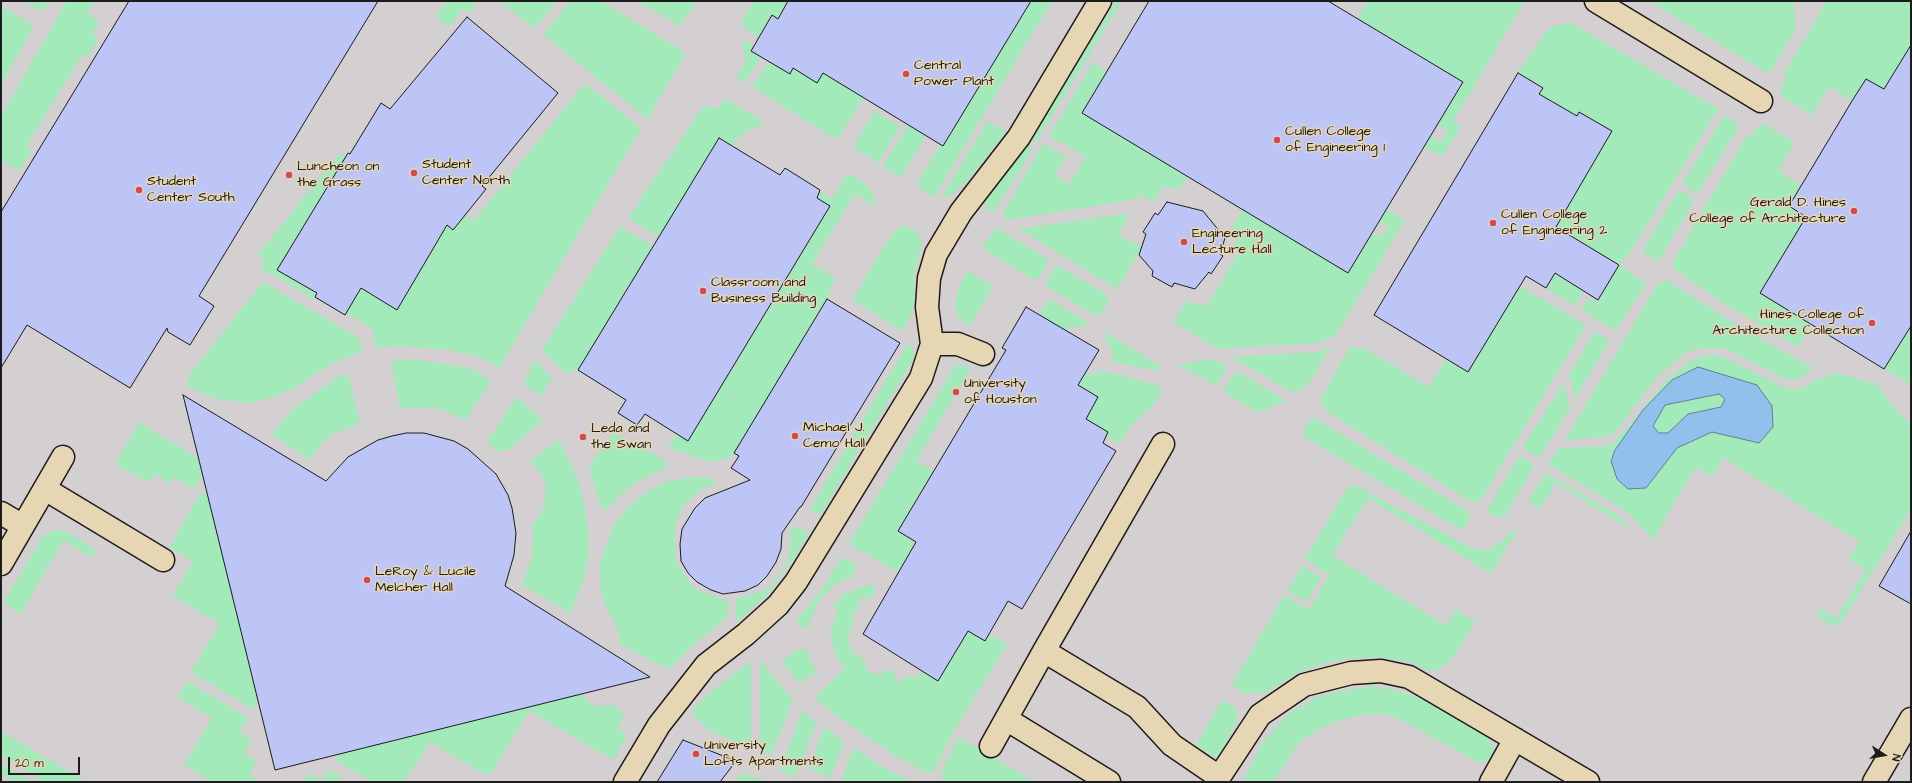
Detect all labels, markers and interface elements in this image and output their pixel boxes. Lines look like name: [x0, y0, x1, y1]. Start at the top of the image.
place label: Central Power Plant: [914, 58, 994, 90]
marker: Central Power Plant: [901, 69, 911, 79]
place label: Cullen College of Engineering 1: [1285, 124, 1385, 156]
marker: Cullen College of Engineering 1: [1272, 135, 1282, 145]
place label: Student Center North: [422, 157, 510, 190]
place label: Luncheon on the Grass: [297, 159, 380, 192]
marker: Student Center North: [409, 168, 419, 178]
marker: Luncheon on the Grass: [284, 170, 294, 180]
place label: Student Center South: [147, 174, 235, 206]
marker: Student Center South: [134, 185, 144, 195]
place label: Gerald D. Hines College of Architecture: [1689, 195, 1846, 228]
marker: Gerald D. Hines College of Architecture: [1849, 206, 1859, 216]
place label: Cullen College of Engineering 2: [1501, 207, 1607, 240]
marker: Cullen College of Engineering 2: [1488, 218, 1498, 228]
place label: Engineering Lecture Hall: [1192, 226, 1272, 258]
marker: Engineering Lecture Hall: [1179, 237, 1189, 247]
place label: Classroom and Business Building: [711, 275, 816, 308]
marker: Classroom and Business Building: [698, 286, 708, 296]
place label: Hines College of Architecture Collection: [1712, 307, 1864, 340]
marker: Hines College of Architecture Collection: [1867, 318, 1877, 328]
place label: University of Houston: [964, 376, 1037, 408]
marker: University of Houston: [951, 387, 961, 397]
place label: Michael J. Cemo Hall: [803, 420, 865, 452]
place label: Leda and the Swan: [591, 421, 651, 454]
marker: Michael J. Cemo Hall: [790, 431, 800, 441]
marker: Leda and the Swan: [578, 432, 588, 442]
place label: LeRoy & Lucile Melcher Hall: [375, 564, 476, 596]
marker: LeRoy & Lucile Melcher Hall: [362, 575, 372, 585]
north arrow: [1864, 735, 1904, 775]
place label: University Lofts Apartments: [704, 738, 824, 770]
scale bar: [10, 749, 82, 775]
marker: University Lofts Apartments: [691, 749, 701, 759]
text: N: [1888, 753, 1904, 763]
text: 20 m: [15, 755, 44, 772]

